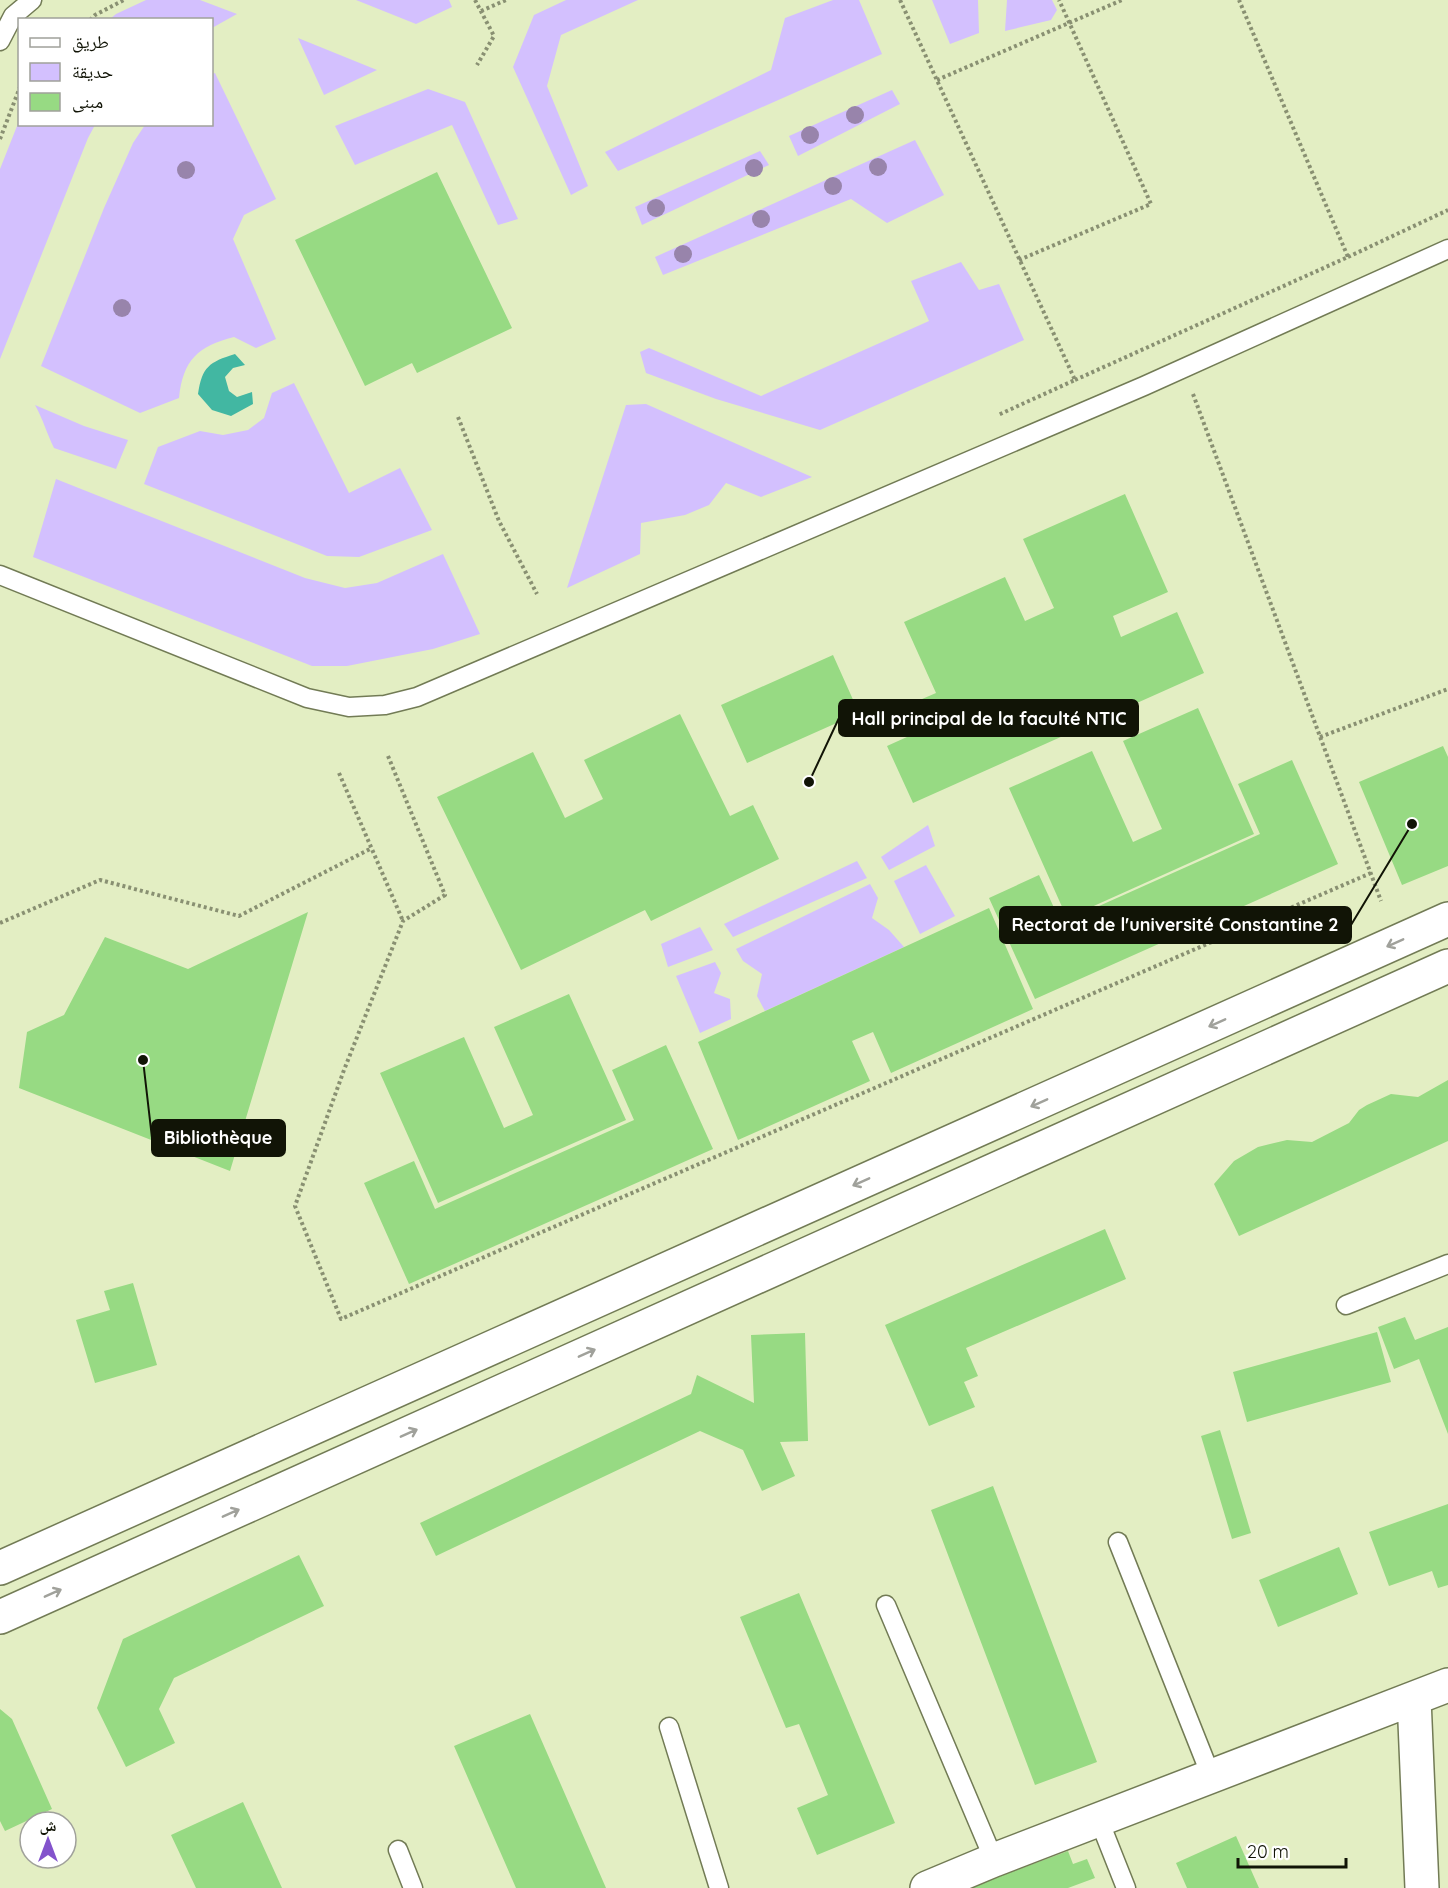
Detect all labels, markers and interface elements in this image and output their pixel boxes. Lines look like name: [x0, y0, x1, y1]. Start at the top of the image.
legend: [18, 18, 213, 126]
text: طريق: [72, 30, 109, 53]
text: حديقة: [72, 60, 113, 83]
text: مبنى: [72, 90, 103, 113]
callout: Hall principal de la faculté NTIC: [839, 700, 1138, 736]
text: Hall principal de la faculté NTIC: [852, 707, 1126, 730]
callout: Rectorat de l'université Constantine 2: [1000, 907, 1351, 943]
text: Rectorat de l'université Constantine 2: [1011, 913, 1339, 936]
one-way arrow: [1386, 938, 1404, 949]
one-way arrow: [1208, 1018, 1226, 1029]
one-way arrow: [1030, 1097, 1048, 1109]
callout: Bibliothèque: [152, 1120, 285, 1156]
text: Bibliothèque: [164, 1126, 272, 1149]
one-way arrow: [852, 1177, 870, 1189]
one-way arrow: [577, 1347, 596, 1358]
one-way arrow: [400, 1427, 418, 1438]
one-way arrow: [222, 1507, 240, 1518]
one-way arrow: [44, 1587, 62, 1598]
north arrow: [18, 1810, 78, 1870]
text: ش: [40, 1815, 57, 1835]
scale bar: [1238, 1831, 1346, 1869]
text: 20 m: [1247, 1840, 1289, 1863]

